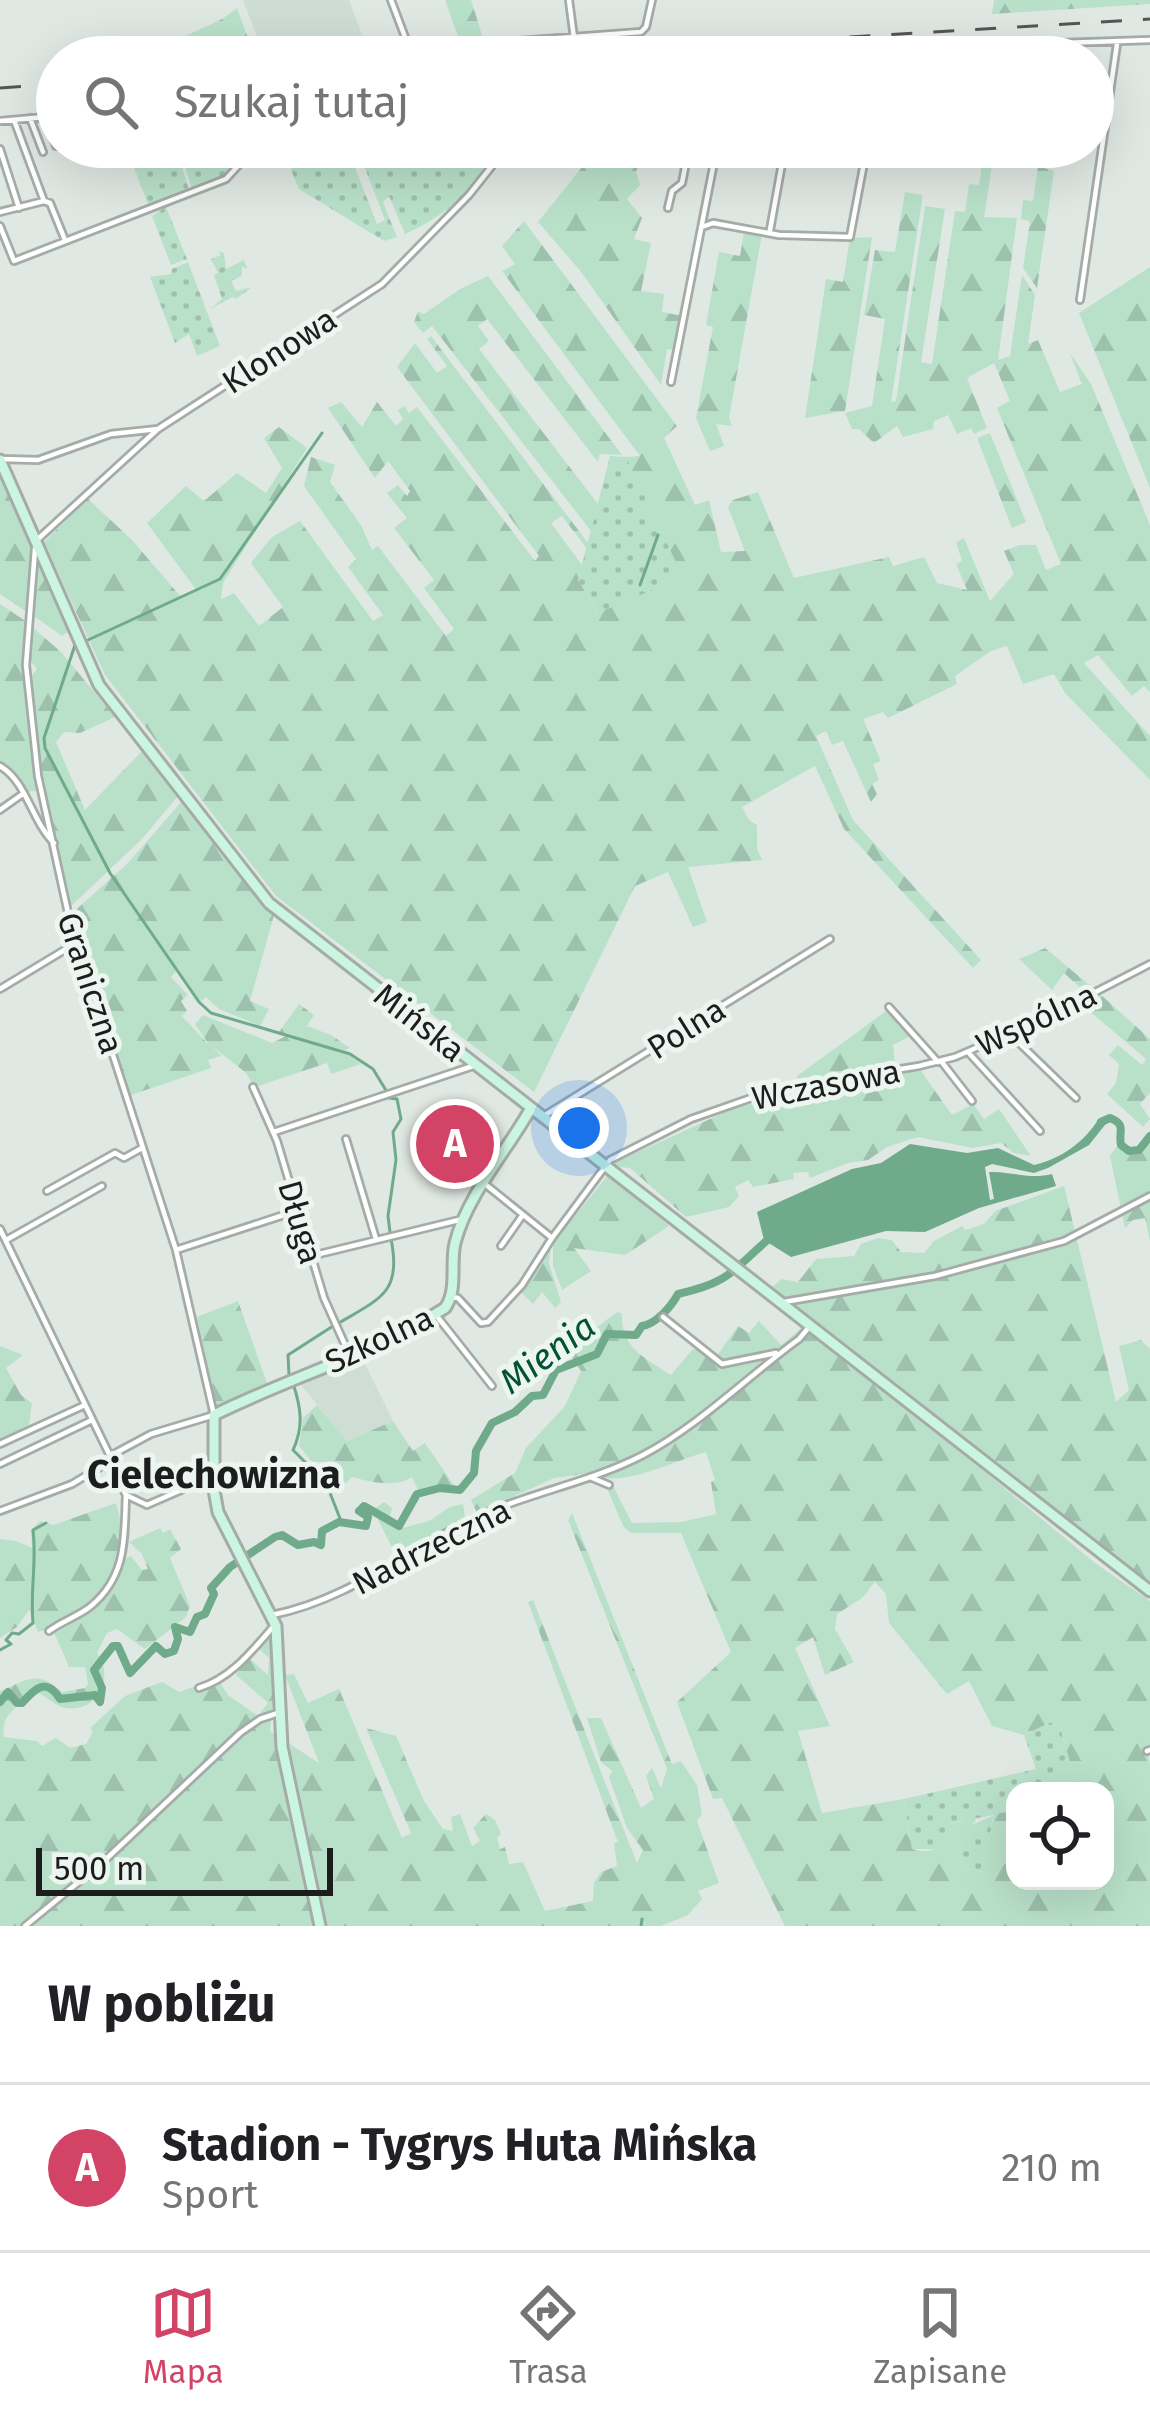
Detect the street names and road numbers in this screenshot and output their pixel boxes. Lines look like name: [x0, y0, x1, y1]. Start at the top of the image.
street label: Klonowa: [215, 299, 344, 402]
street label: Graniczna: [48, 907, 132, 1059]
street label: Mińska: [366, 975, 473, 1071]
street label: Wspólna: [970, 975, 1103, 1065]
street label: Polna: [640, 990, 733, 1068]
street label: Wczasowa: [749, 1051, 904, 1119]
street label: Długa: [269, 1176, 331, 1269]
street label: Szkolna: [319, 1297, 440, 1382]
street label: Nadrzeczna: [346, 1490, 517, 1604]

